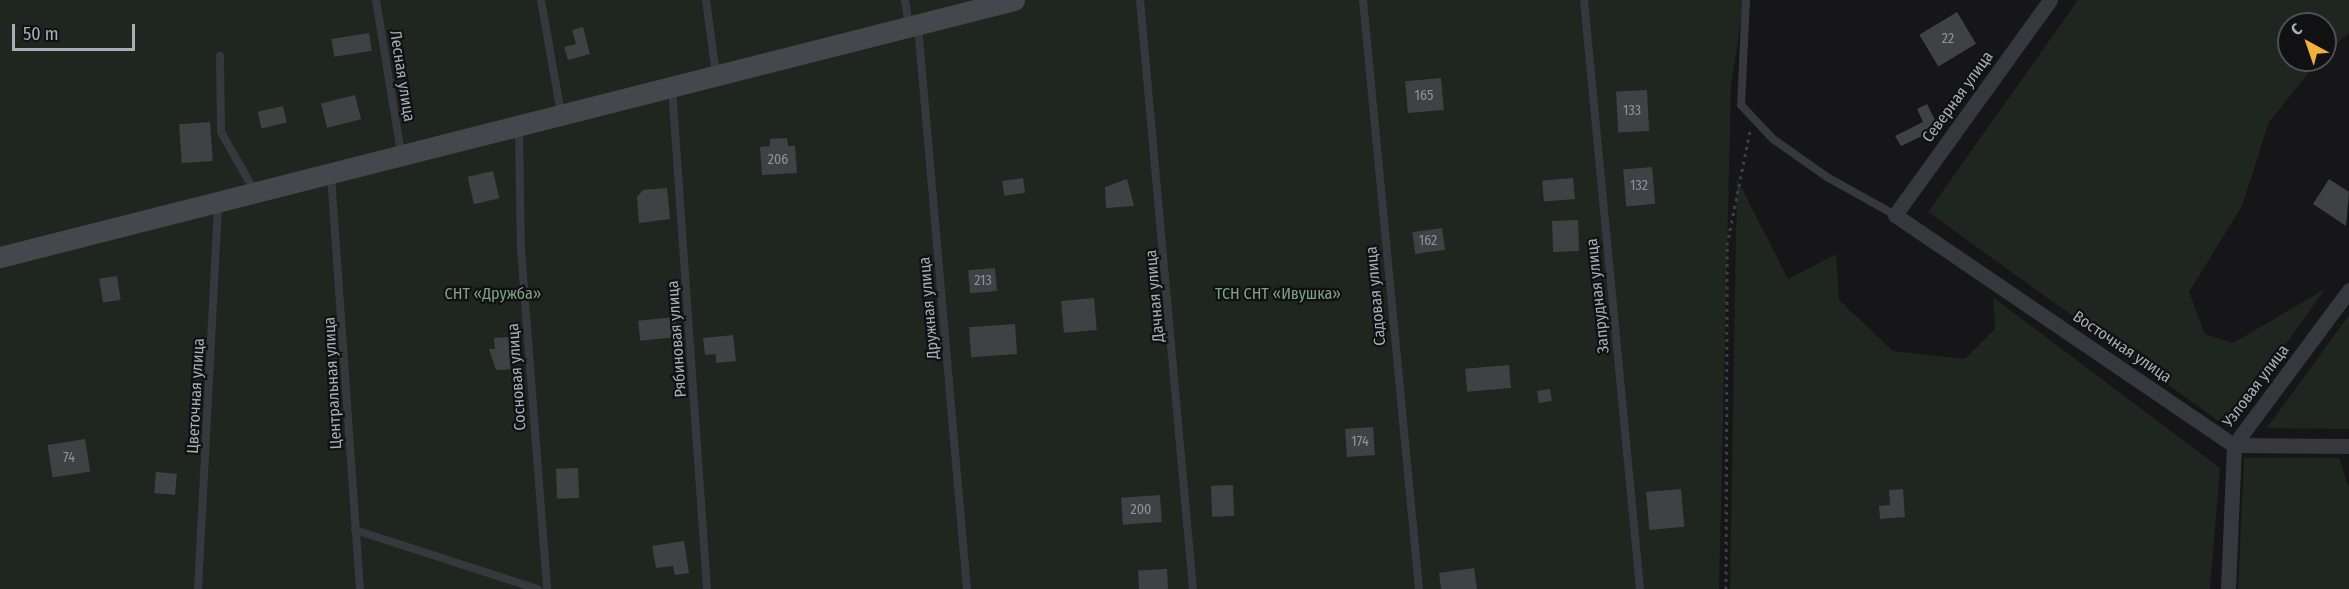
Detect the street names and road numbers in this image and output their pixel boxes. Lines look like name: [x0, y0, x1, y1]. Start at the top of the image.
street label: Лесная улица: [385, 29, 419, 123]
street label: Северная улица: [1918, 48, 1998, 146]
street label: Запрудная улица: [1582, 238, 1614, 354]
street label: Садовая улица: [1362, 245, 1390, 347]
street label: Дачная улица: [1141, 249, 1169, 343]
street label: Дружная улица: [915, 256, 943, 360]
street label: Рябиновая улица: [663, 280, 691, 398]
street label: Восточная улица: [2069, 307, 2175, 387]
street label: Центральная улица: [320, 316, 346, 450]
street label: Сосновая улица: [504, 323, 530, 431]
street label: Цветочная улица: [183, 338, 209, 454]
street label: Узловая улица: [2219, 341, 2293, 431]

